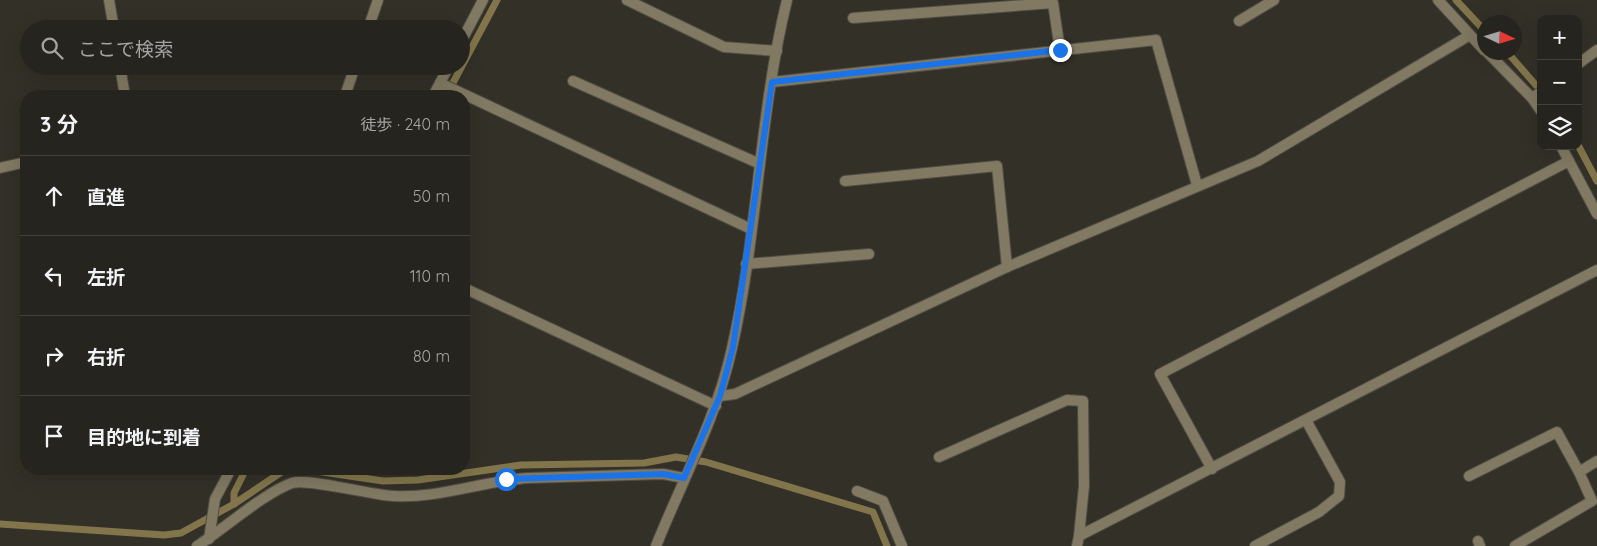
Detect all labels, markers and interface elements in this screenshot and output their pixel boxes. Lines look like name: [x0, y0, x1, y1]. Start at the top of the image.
north arrow: [1477, 15, 1522, 60]
map controls: [1537, 15, 1582, 150]
button: +: [1537, 15, 1582, 60]
search box: [20, 20, 470, 75]
icon: search: [38, 34, 66, 62]
text: ここで検索: [78, 37, 173, 61]
route end: [1049, 39, 1072, 62]
button: −: [1537, 60, 1582, 105]
button: layers: [1537, 105, 1582, 150]
text: 3 分: [40, 111, 78, 137]
text: 徒歩 · 240 m: [361, 114, 450, 134]
icon: ahead: [40, 182, 68, 210]
text: 直進: [87, 185, 125, 209]
text: 50 m: [413, 186, 450, 206]
icon: left: [40, 262, 68, 290]
text: 左折: [87, 265, 125, 289]
text: 110 m: [410, 266, 450, 286]
icon: right: [40, 342, 68, 370]
text: 右折: [87, 345, 125, 369]
text: 80 m: [413, 346, 450, 366]
icon: arrive: [40, 422, 68, 450]
text: 目的地に到着: [87, 425, 201, 449]
route start: [495, 468, 518, 491]

